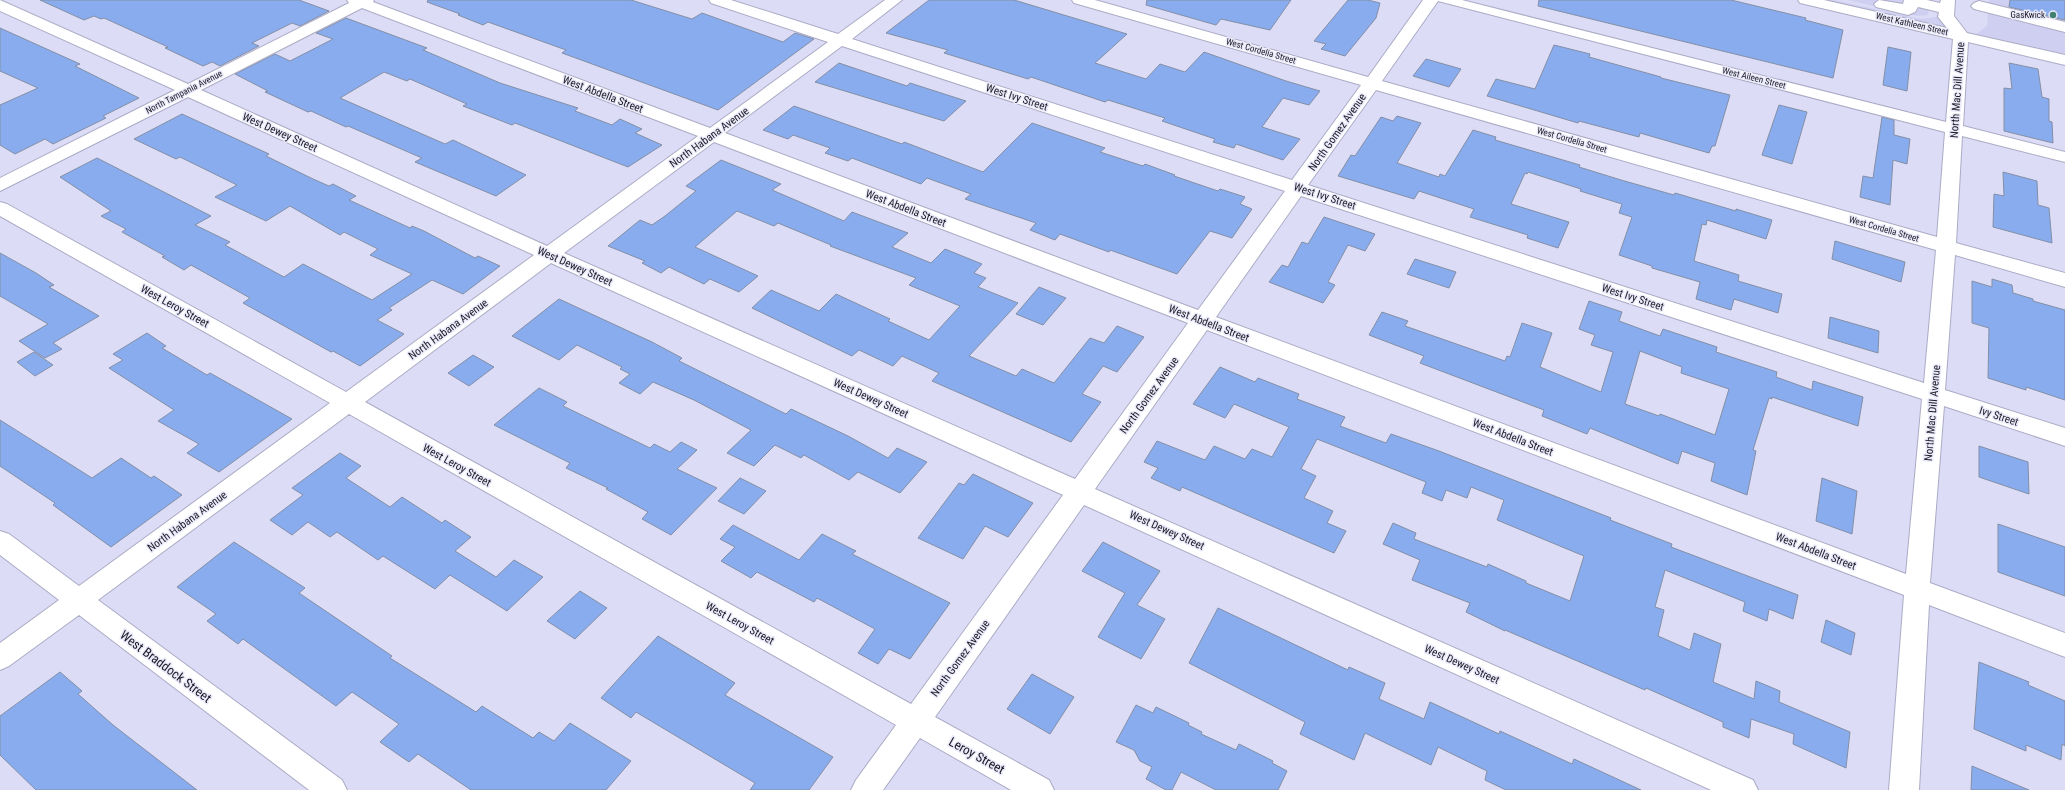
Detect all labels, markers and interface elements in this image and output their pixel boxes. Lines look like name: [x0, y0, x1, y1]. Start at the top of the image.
place label: GasKwick: [2011, 10, 2045, 20]
marker: GasKwick: [2048, 10, 2058, 20]
street label: West Kathleen Street: [1875, 11, 1950, 37]
street label: West Cordelia Street: [1225, 36, 1297, 66]
street label: North Mac Dill Avenue: [1948, 42, 1967, 139]
street label: West Aileen Street: [1721, 65, 1787, 91]
street label: North Tampania Avenue: [144, 68, 224, 116]
street label: West Abdella Street: [561, 73, 645, 116]
street label: West Ivy Street: [984, 81, 1050, 114]
street label: North Gomez Avenue: [1306, 91, 1369, 174]
street label: North Habana Avenue: [667, 104, 751, 170]
street label: West Dewey Street: [240, 110, 319, 155]
street label: West Cordelia Street: [1536, 125, 1608, 155]
street label: West Ivy Street: [1292, 180, 1358, 213]
street label: West Abdella Street: [864, 187, 948, 230]
street label: West Cordelia Street: [1848, 214, 1920, 244]
street label: West Dewey Street: [535, 244, 614, 289]
street label: West Ivy Street: [1600, 281, 1666, 314]
street label: West Leroy Street: [138, 282, 211, 331]
street label: North Habana Avenue: [406, 296, 490, 362]
street label: West Abdella Street: [1167, 302, 1251, 345]
street label: North Gomez Avenue: [1117, 354, 1182, 436]
street label: North Mac Dill Avenue: [1922, 365, 1943, 462]
street label: West Dewey Street: [831, 376, 910, 421]
street label: Ivy Street: [1978, 404, 2020, 429]
street label: West Abdella Street: [1471, 416, 1555, 459]
street label: West Leroy Street: [420, 441, 493, 490]
street label: North Habana Avenue: [145, 488, 229, 554]
street label: West Dewey Street: [1127, 508, 1206, 553]
street label: West Abdella Street: [1774, 530, 1858, 573]
street label: West Leroy Street: [703, 599, 776, 648]
street label: North Gomez Avenue: [928, 617, 993, 699]
street label: West Braddock Street: [117, 627, 214, 706]
street label: West Dewey Street: [1422, 642, 1501, 687]
street label: Leroy Street: [946, 734, 1007, 777]

